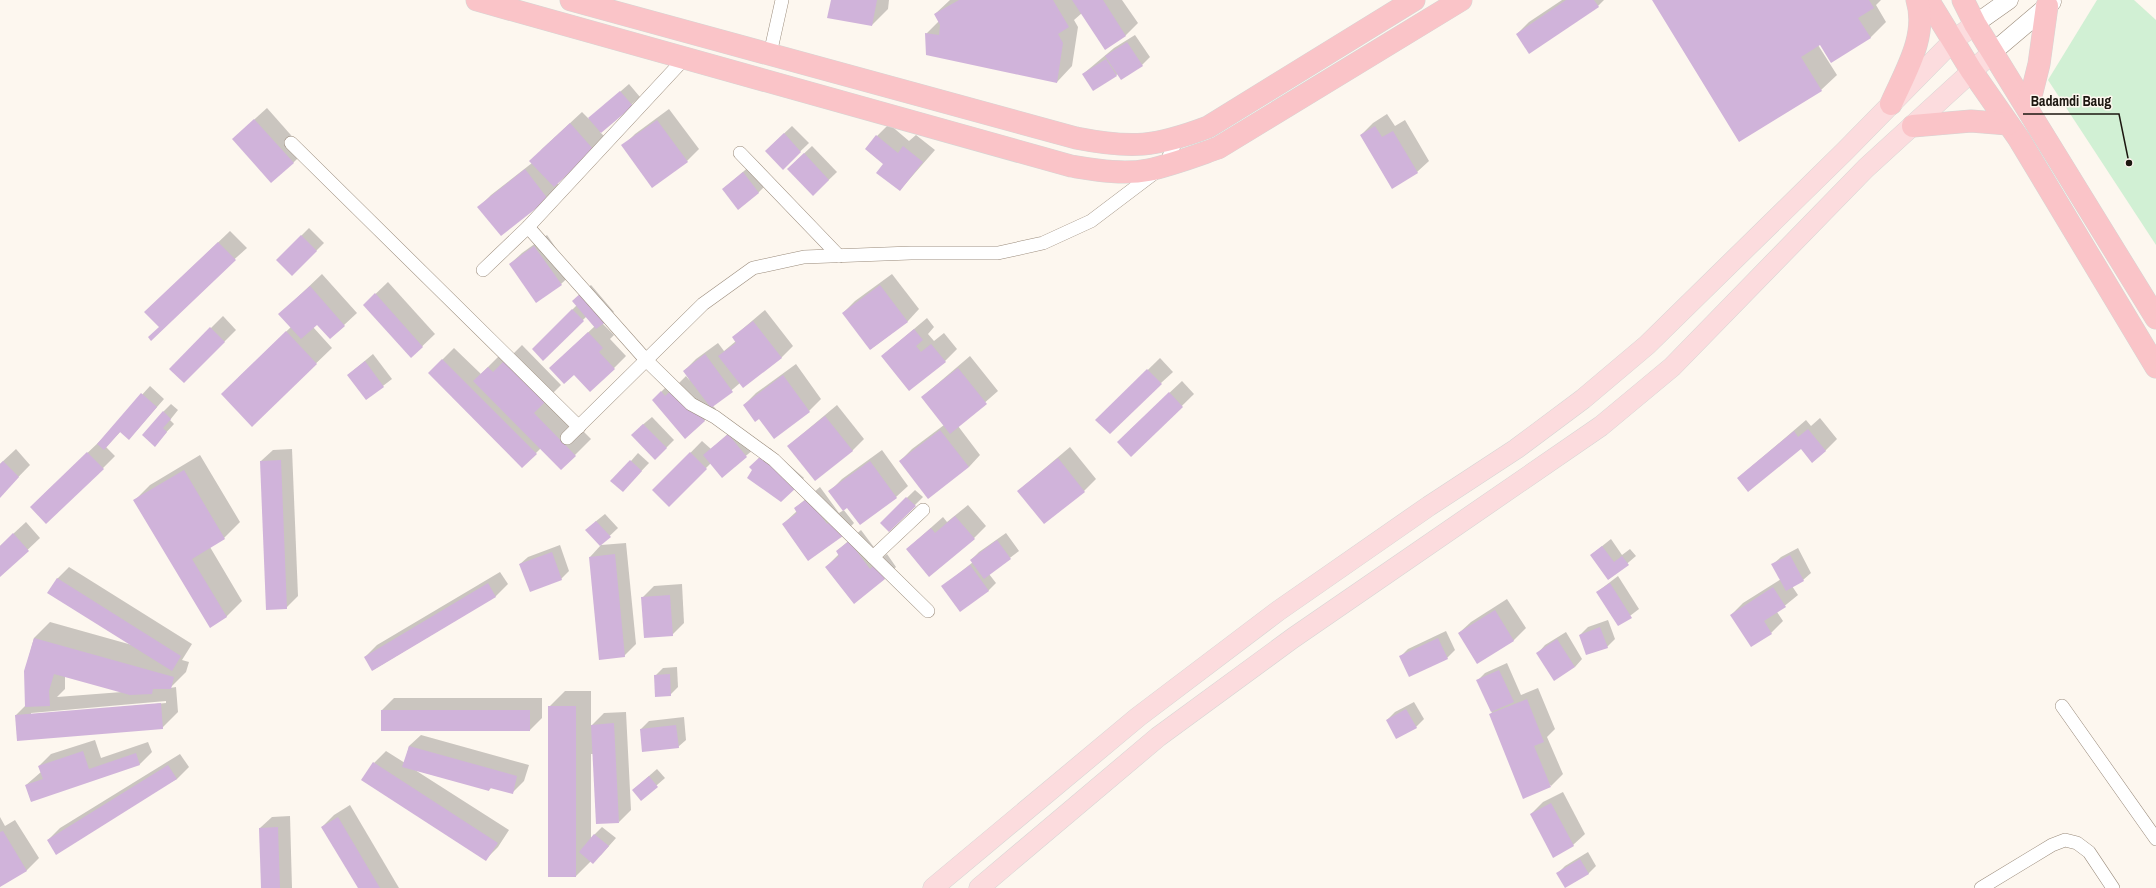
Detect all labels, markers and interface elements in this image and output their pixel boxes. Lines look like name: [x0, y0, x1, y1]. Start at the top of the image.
callout: Badamdi Baug: [2023, 88, 2119, 114]
text: Badamdi Baug: [2031, 92, 2111, 110]

